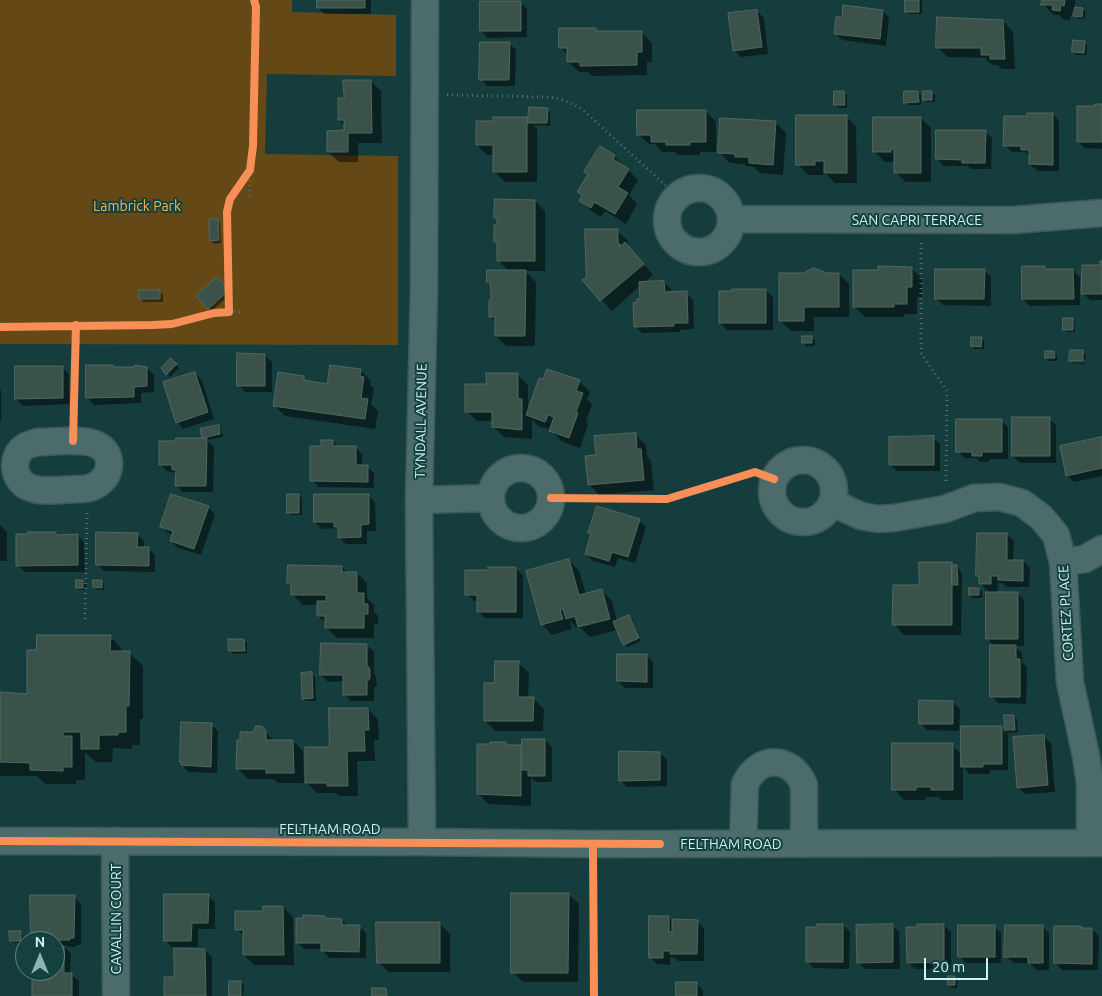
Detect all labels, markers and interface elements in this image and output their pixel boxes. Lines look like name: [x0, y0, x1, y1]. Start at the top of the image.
park label: Lambrick Park: [93, 198, 181, 214]
street label: SAN CAPRI TERRACE: [852, 212, 982, 228]
street label: TYNDALL AVENUE: [412, 363, 430, 479]
street label: CORTEZ PLACE: [1055, 565, 1077, 661]
street label: FELTHAM ROAD: [279, 821, 381, 837]
street label: FELTHAM ROAD: [680, 836, 782, 852]
street label: CAVALLIN COURT: [108, 864, 124, 974]
north arrow: [15, 931, 65, 981]
text: N: [35, 934, 45, 950]
scale bar: [927, 948, 991, 980]
text: 20 m: [932, 958, 965, 975]

